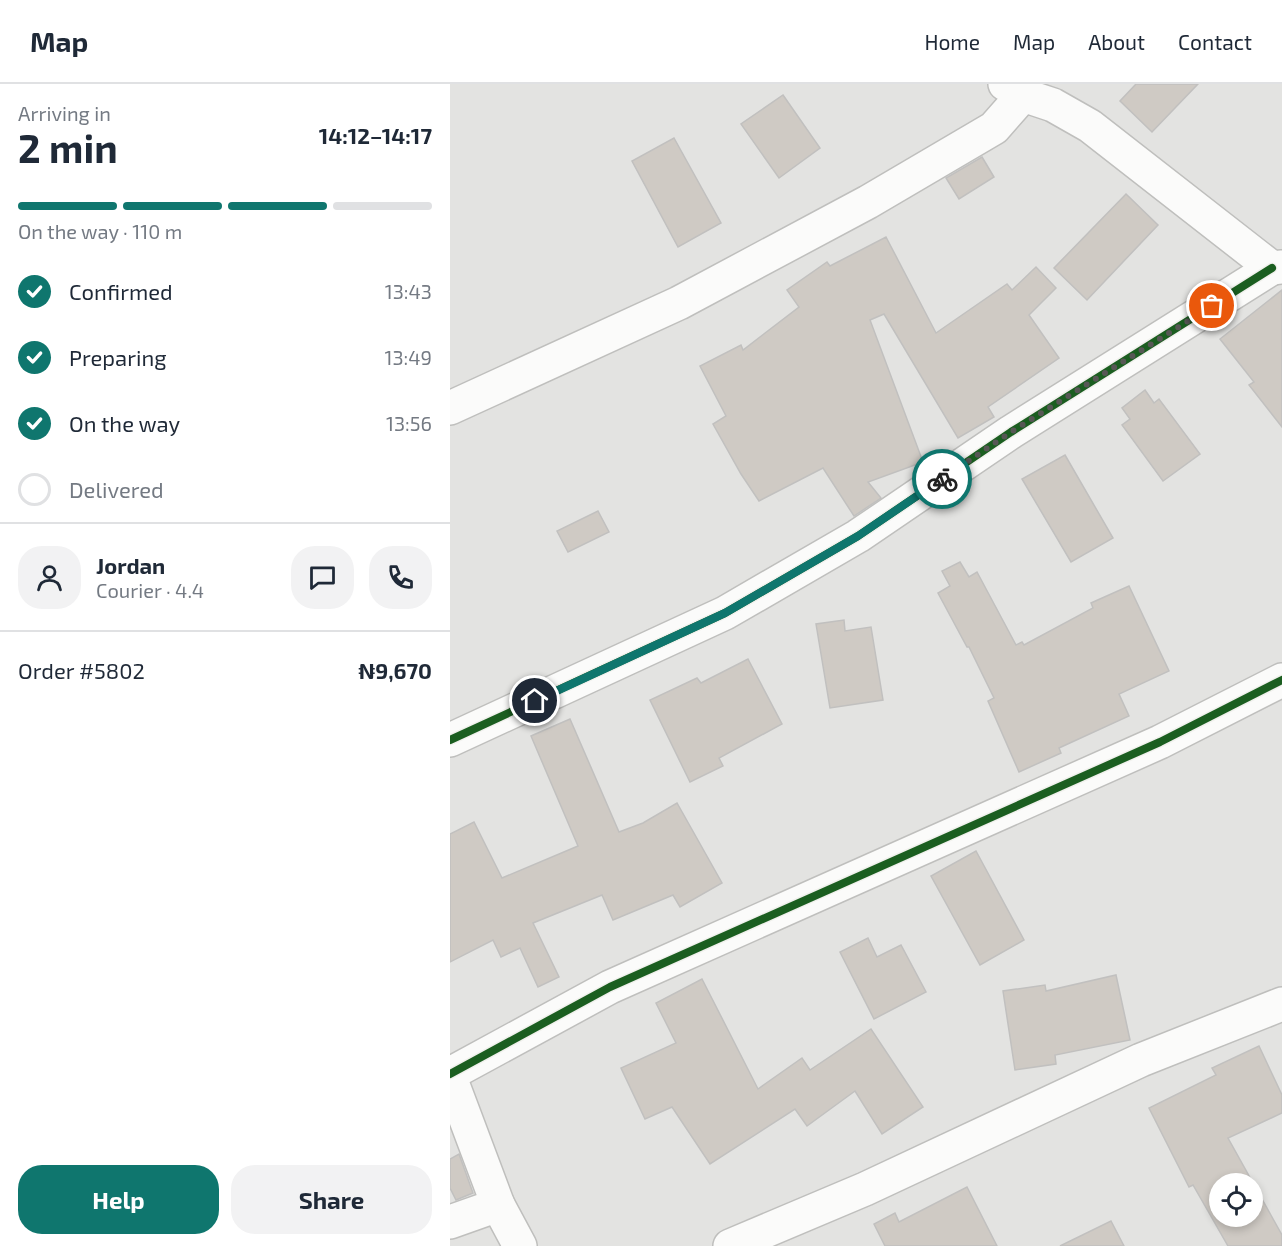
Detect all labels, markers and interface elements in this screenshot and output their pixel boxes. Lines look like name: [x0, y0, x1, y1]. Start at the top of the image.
text: Map: [30, 24, 88, 58]
text: Home: [924, 29, 980, 54]
text: Map: [1013, 29, 1055, 54]
text: About: [1088, 29, 1145, 54]
text: Contact: [1178, 29, 1252, 54]
text: Arriving in: [18, 101, 111, 125]
text: 14:12–14:17: [319, 122, 432, 148]
text: 2 min: [18, 124, 118, 171]
text: On the way · 110 m: [18, 219, 182, 243]
icon: check: [18, 275, 51, 308]
text: Confirmed: [69, 278, 173, 304]
text: 13:43: [385, 279, 432, 303]
pin: [1186, 280, 1237, 331]
icon: bag: [1195, 289, 1228, 322]
icon: check: [18, 341, 51, 374]
text: Preparing: [69, 344, 167, 370]
text: 13:49: [384, 345, 432, 369]
icon: check: [18, 407, 51, 440]
text: On the way: [69, 410, 180, 436]
text: 13:56: [386, 411, 432, 435]
courier: [912, 449, 972, 509]
icon: bike: [926, 463, 959, 496]
text: Delivered: [69, 476, 164, 502]
button: person: [18, 546, 81, 609]
button: chat: [291, 546, 354, 609]
button: phone: [369, 546, 432, 609]
text: Jordan: [96, 552, 165, 578]
text: Courier · 4.4: [96, 578, 204, 602]
text: Order #5802: [18, 657, 145, 683]
text: ₦9,670: [358, 657, 432, 683]
pin: [509, 675, 560, 726]
icon: home: [518, 684, 551, 717]
button: Help: [18, 1165, 219, 1234]
button: Share: [231, 1165, 432, 1234]
map controls: [1209, 1173, 1263, 1227]
button: locate: [1209, 1173, 1263, 1227]

